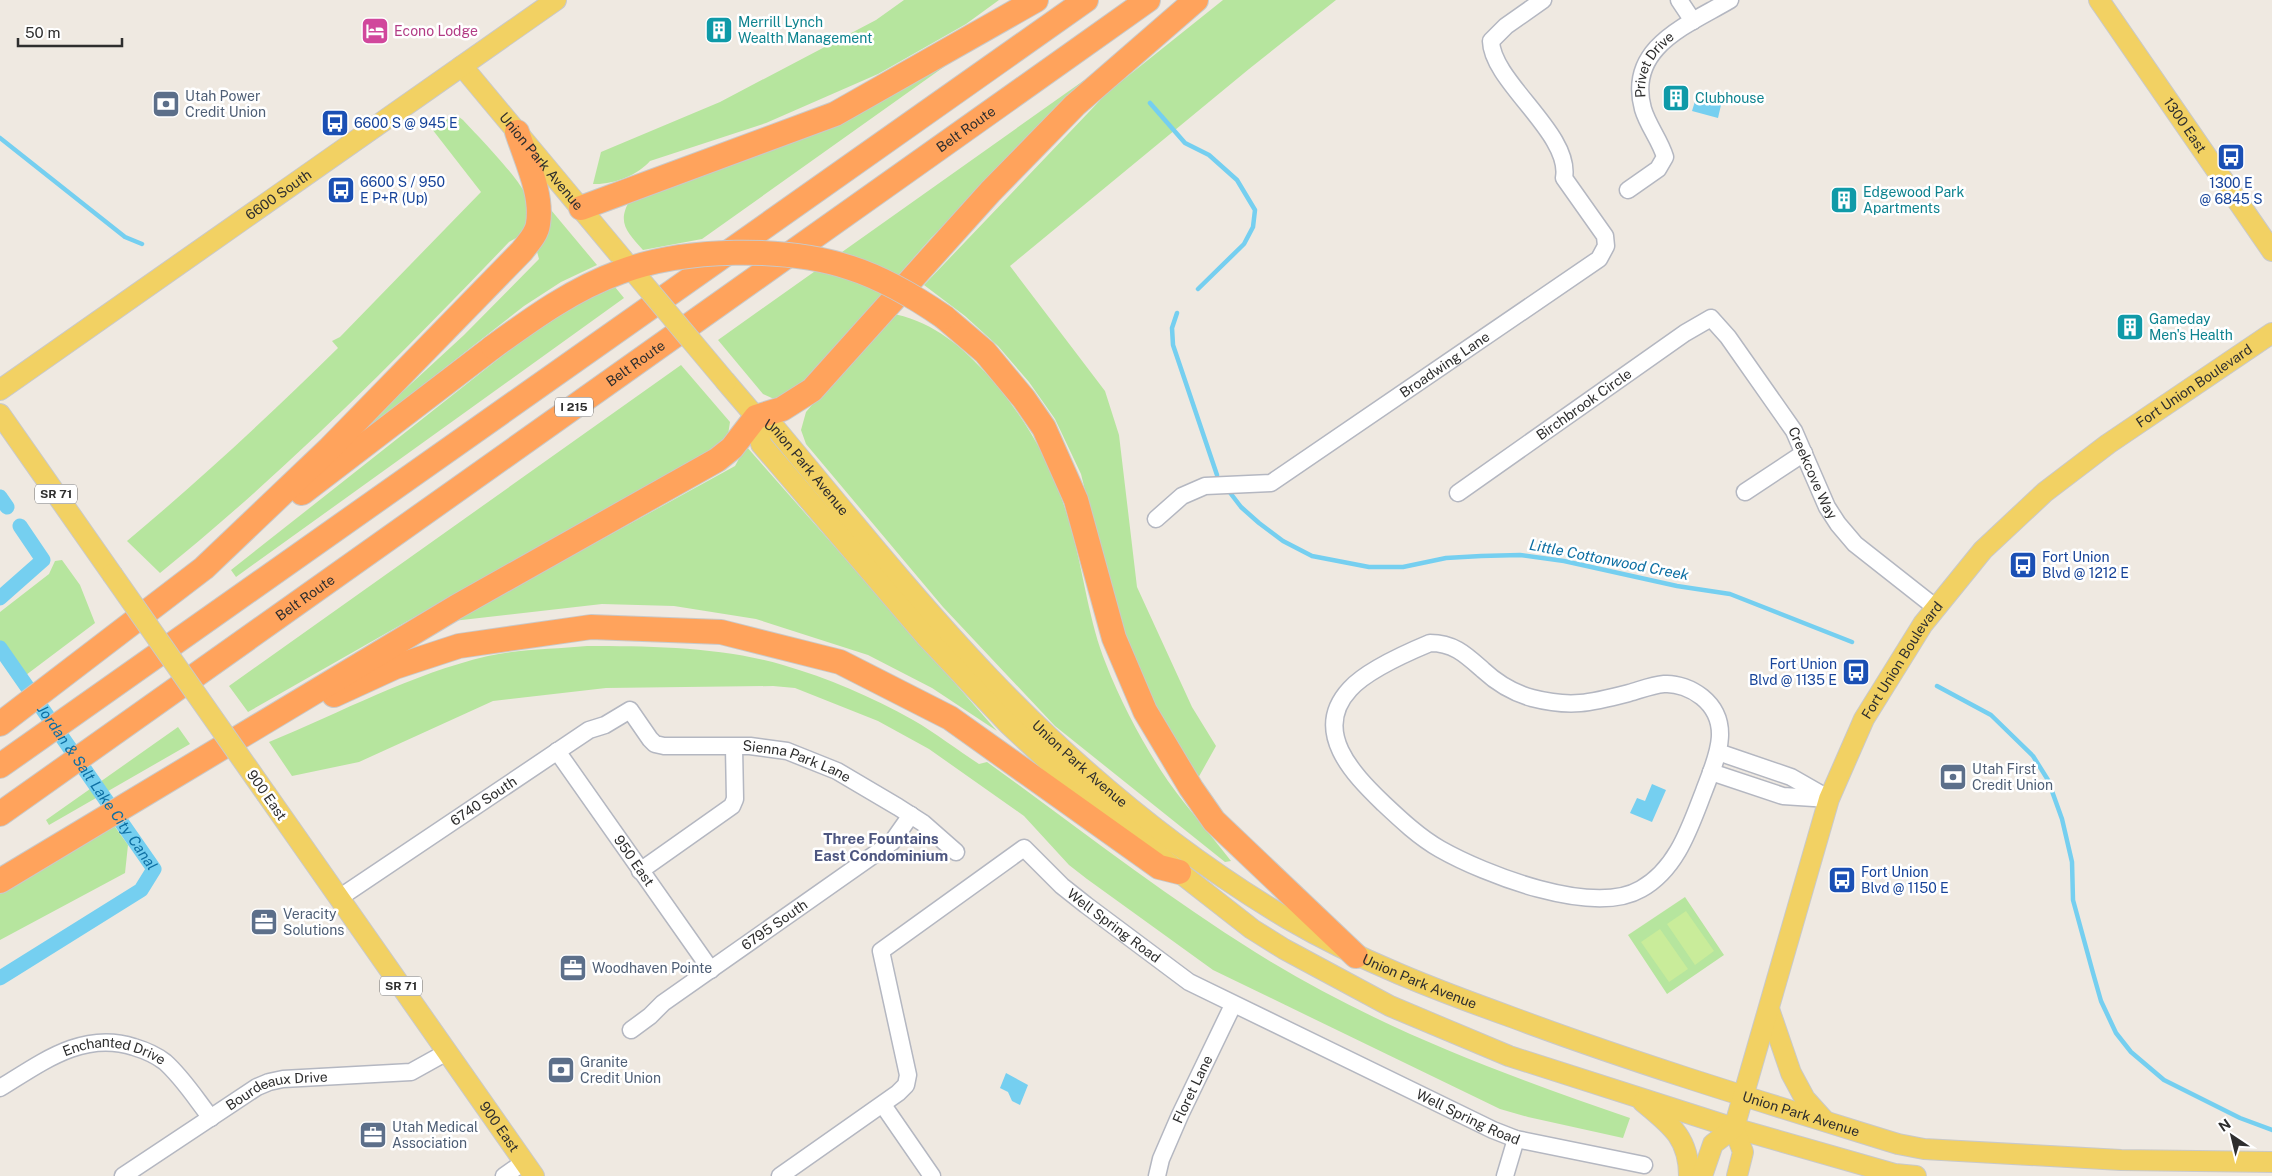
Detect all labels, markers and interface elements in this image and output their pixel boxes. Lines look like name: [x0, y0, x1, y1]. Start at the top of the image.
place label: Merrill Lynch Wealth Management: [738, 14, 873, 46]
scale bar: [18, 15, 121, 47]
building icon: Merrill Lynch Wealth Management: [704, 15, 734, 45]
hotel icon: Econo Lodge: [360, 16, 390, 46]
place label: Econo Lodge: [394, 23, 478, 39]
text: 50 m: [25, 24, 60, 41]
street label: Privet Drive: [1632, 28, 1677, 98]
building icon: Clubhouse: [1661, 83, 1691, 113]
place label: Utah Power Credit Union: [185, 88, 266, 120]
bank icon: Utah Power Credit Union: [151, 89, 181, 119]
place label: Clubhouse: [1695, 90, 1764, 106]
street label: 1300 East: [2161, 94, 2210, 156]
street label: Belt Route: [933, 103, 998, 155]
bus stop icon: 6600 S @ 945 E: [320, 108, 350, 138]
street label: Union Park Avenue: [496, 109, 587, 213]
place label: 6600 S @ 945 E: [354, 115, 458, 131]
bus stop icon: 1300 E @ 6845 S: [2216, 142, 2246, 172]
street label: 6600 South: [242, 166, 314, 223]
place label: 6600 S / 950 E P+R (Up): [360, 174, 445, 206]
bus stop icon: 6600 S / 950 E P+R (Up): [326, 175, 356, 205]
place label: 1300 E @ 6845 S: [2199, 175, 2263, 207]
place label: Edgewood Park Apartments: [1863, 184, 1965, 216]
building icon: Edgewood Park Apartments: [1829, 185, 1859, 215]
place label: Gameday Men's Health: [2149, 311, 2233, 343]
building icon: Gameday Men's Health: [2115, 312, 2145, 342]
street label: Broadwing Lane: [1397, 328, 1492, 401]
street label: Belt Route: [603, 337, 668, 390]
street label: Fort Union Boulevard: [2133, 341, 2255, 431]
street label: Birchbrook Circle: [1533, 365, 1635, 443]
road number: I 215: [555, 398, 593, 417]
street label: Union Park Avenue: [761, 416, 852, 519]
street label: Creekcove Way: [1785, 424, 1841, 522]
road number: SR 71: [35, 484, 77, 504]
water label: Little Cottonwood Creek: [1528, 536, 1691, 584]
place label: Fort Union Blvd @ 1212 E: [2042, 549, 2129, 581]
bus stop icon: Fort Union Blvd @ 1212 E: [2008, 550, 2038, 580]
street label: Belt Route: [273, 571, 338, 624]
street label: Fort Union Boulevard: [1858, 598, 1946, 722]
place label: Fort Union Blvd @ 1135 E: [1749, 656, 1837, 688]
bus stop icon: Fort Union Blvd @ 1135 E: [1841, 657, 1871, 687]
water label: Jordan & Salt Lake City Canal: [34, 701, 161, 873]
street label: Union Park Avenue: [1029, 717, 1131, 810]
street label: Sienna Park Lane: [743, 738, 854, 785]
place label: Utah First Credit Union: [1972, 761, 2053, 793]
bank icon: Utah First Credit Union: [1938, 762, 1968, 792]
street label: 900 East: [244, 767, 290, 823]
street label: 6740 South: [447, 773, 520, 829]
district label: Three Fountains East Condominium: [814, 830, 948, 864]
street label: 950 East: [611, 832, 657, 889]
place label: Fort Union Blvd @ 1150 E: [1861, 864, 1949, 896]
bus stop icon: Fort Union Blvd @ 1150 E: [1827, 865, 1857, 895]
street label: Well Spring Road: [1064, 885, 1164, 966]
street label: 6795 South: [738, 896, 810, 953]
place label: Veracity Solutions: [283, 906, 344, 938]
office icon: Veracity Solutions: [249, 907, 279, 937]
street label: Union Park Avenue: [1360, 951, 1479, 1012]
office icon: Woodhaven Pointe: [558, 953, 588, 983]
place label: Woodhaven Pointe: [592, 960, 712, 976]
road number: SR 71: [380, 976, 422, 996]
street label: Enchanted Drive: [60, 1034, 169, 1068]
street label: Floret Lane: [1169, 1053, 1216, 1126]
place label: Granite Credit Union: [580, 1054, 661, 1086]
bank icon: Granite Credit Union: [546, 1055, 576, 1085]
street label: Bourdeaux Drive: [223, 1069, 328, 1113]
street label: Well Spring Road: [1414, 1086, 1522, 1148]
street label: Union Park Avenue: [1740, 1088, 1862, 1140]
street label: 900 East: [476, 1098, 523, 1155]
north arrow: [2207, 1111, 2257, 1161]
text: N: [2215, 1116, 2234, 1135]
place label: Utah Medical Association: [392, 1119, 478, 1151]
office icon: Utah Medical Association: [358, 1120, 388, 1150]

